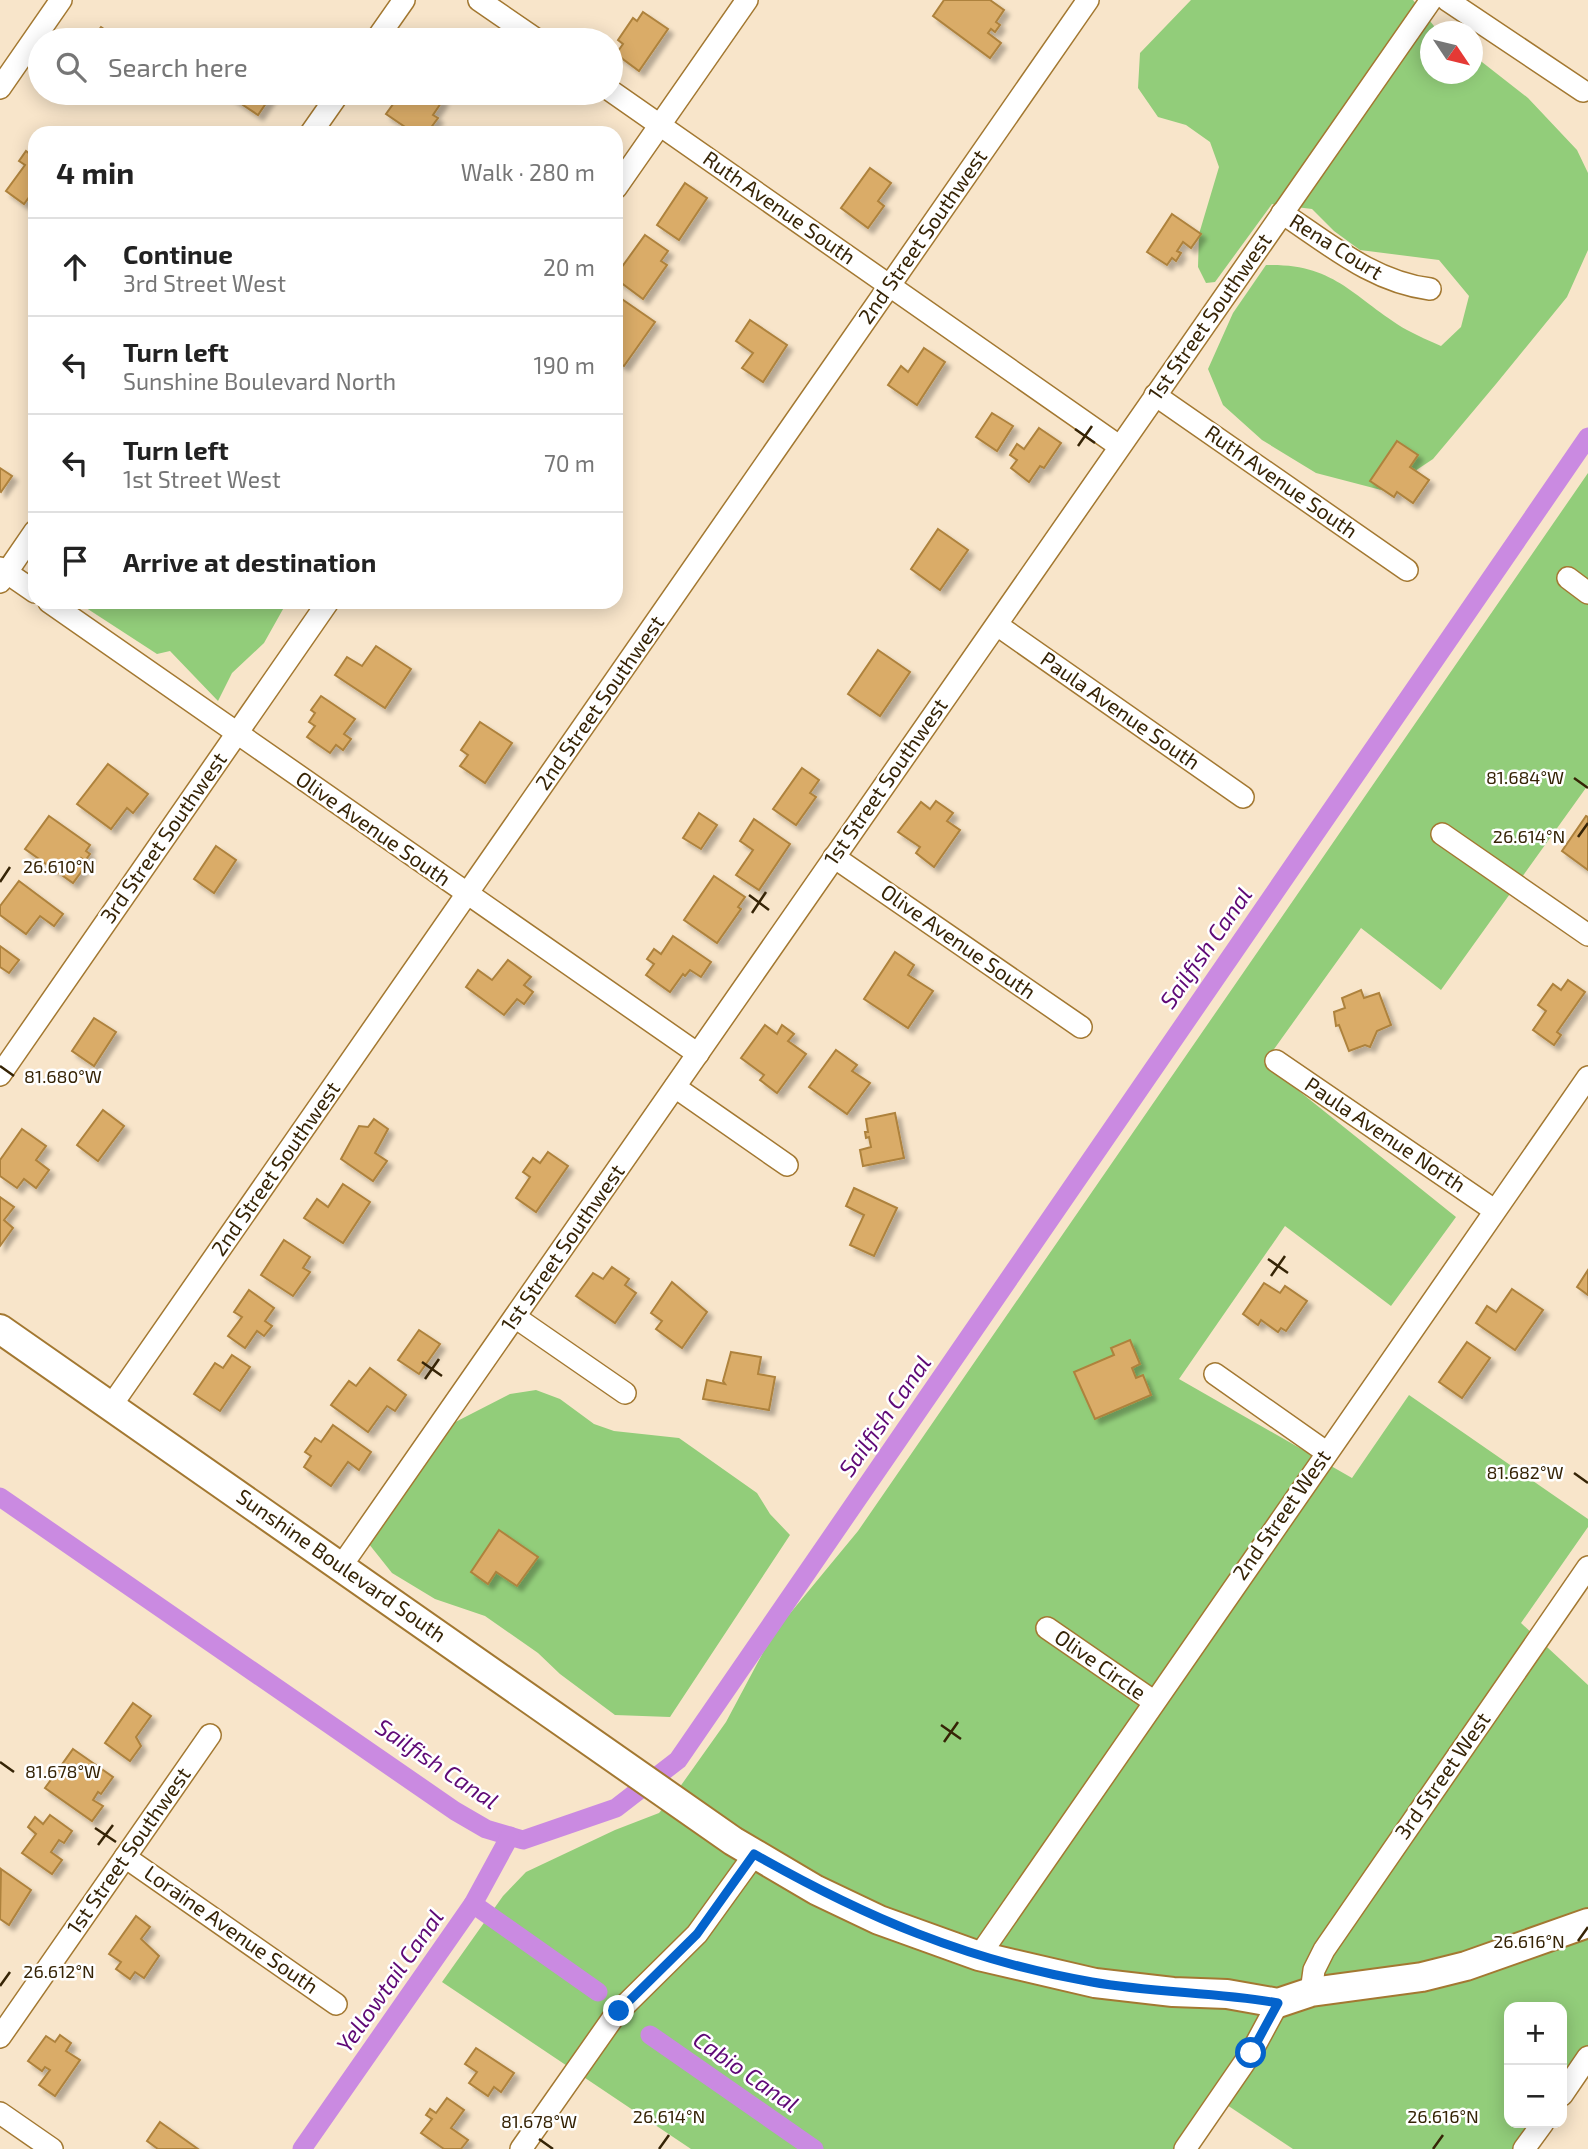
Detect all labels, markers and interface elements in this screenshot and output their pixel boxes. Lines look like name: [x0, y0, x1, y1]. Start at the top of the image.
north arrow: [1420, 21, 1483, 84]
search box: [28, 28, 623, 105]
icon: search: [52, 48, 90, 86]
text: Search here: [108, 51, 248, 82]
street label: 2nd Street Southwest: [852, 144, 991, 328]
street label: Ruth Avenue South: [699, 145, 861, 269]
text: 4 min: [56, 154, 134, 190]
text: Walk · 280 m: [461, 158, 595, 186]
street label: Rena Court: [1286, 207, 1388, 284]
street label: 1st Street Southwest: [1142, 228, 1276, 404]
text: Continue: [123, 238, 233, 269]
icon: ahead: [56, 248, 94, 286]
text: 20 m: [543, 253, 595, 281]
text: 3rd Street West: [123, 269, 286, 297]
text: Turn left: [123, 336, 229, 367]
icon: left: [56, 346, 94, 384]
text: 190 m: [534, 351, 595, 379]
text: Sunshine Boulevard North: [123, 367, 396, 395]
street label: Ruth Avenue South: [1201, 419, 1363, 543]
text: Turn left: [123, 434, 229, 465]
icon: left: [56, 444, 94, 482]
text: 70 m: [544, 449, 595, 477]
text: 1st Street West: [123, 465, 281, 493]
icon: arrive: [56, 542, 94, 580]
text: Arrive at destination: [123, 546, 376, 577]
street label: 2nd Street Southwest: [529, 610, 668, 794]
street label: Paula Avenue South: [1036, 645, 1205, 774]
street label: 1st Street Southwest: [818, 693, 952, 869]
street label: 3rd Street Southwest: [94, 747, 231, 927]
street label: Olive Avenue South: [292, 765, 456, 890]
text: 81.684°W: [1486, 766, 1564, 788]
text: 26.614°N: [1493, 825, 1565, 847]
text: 26.610°N: [23, 855, 95, 877]
street label: Olive Avenue South: [877, 878, 1041, 1003]
water label: Sailfish Canal: [1153, 881, 1257, 1013]
text: 81.680°W: [24, 1065, 102, 1087]
street label: Paula Avenue North: [1301, 1071, 1471, 1197]
street label: 2nd Street Southwest: [205, 1076, 344, 1260]
street label: 1st Street Southwest: [495, 1159, 629, 1335]
water label: Sailfish Canal: [832, 1349, 936, 1481]
street label: 2nd Street West: [1227, 1444, 1335, 1584]
text: 81.682°W: [1486, 1461, 1564, 1483]
street label: Sunshine Boulevard South: [232, 1483, 451, 1647]
street label: Olive Circle: [1050, 1623, 1151, 1704]
street label: 3rd Street West: [1389, 1707, 1495, 1843]
water label: Sailfish Canal: [371, 1712, 504, 1814]
text: 81.678°W: [25, 1760, 101, 1782]
street label: 1st Street Southwest: [61, 1762, 195, 1938]
street label: Loraine Avenue South: [140, 1859, 324, 1998]
water label: Yellowtail Canal: [330, 1904, 449, 2057]
text: 26.616°N: [1493, 1930, 1565, 1952]
text: 26.612°N: [23, 1960, 95, 1982]
route end: [603, 1995, 634, 2026]
map controls: [1504, 2002, 1567, 2128]
button: +: [1504, 2002, 1567, 2065]
water label: Cabio Canal: [688, 2025, 805, 2118]
route start: [1235, 2037, 1266, 2068]
button: −: [1504, 2065, 1567, 2128]
text: 26.614°N: [633, 2105, 705, 2127]
text: 26.616°N: [1407, 2105, 1479, 2127]
text: 81.678°W: [501, 2110, 577, 2132]

